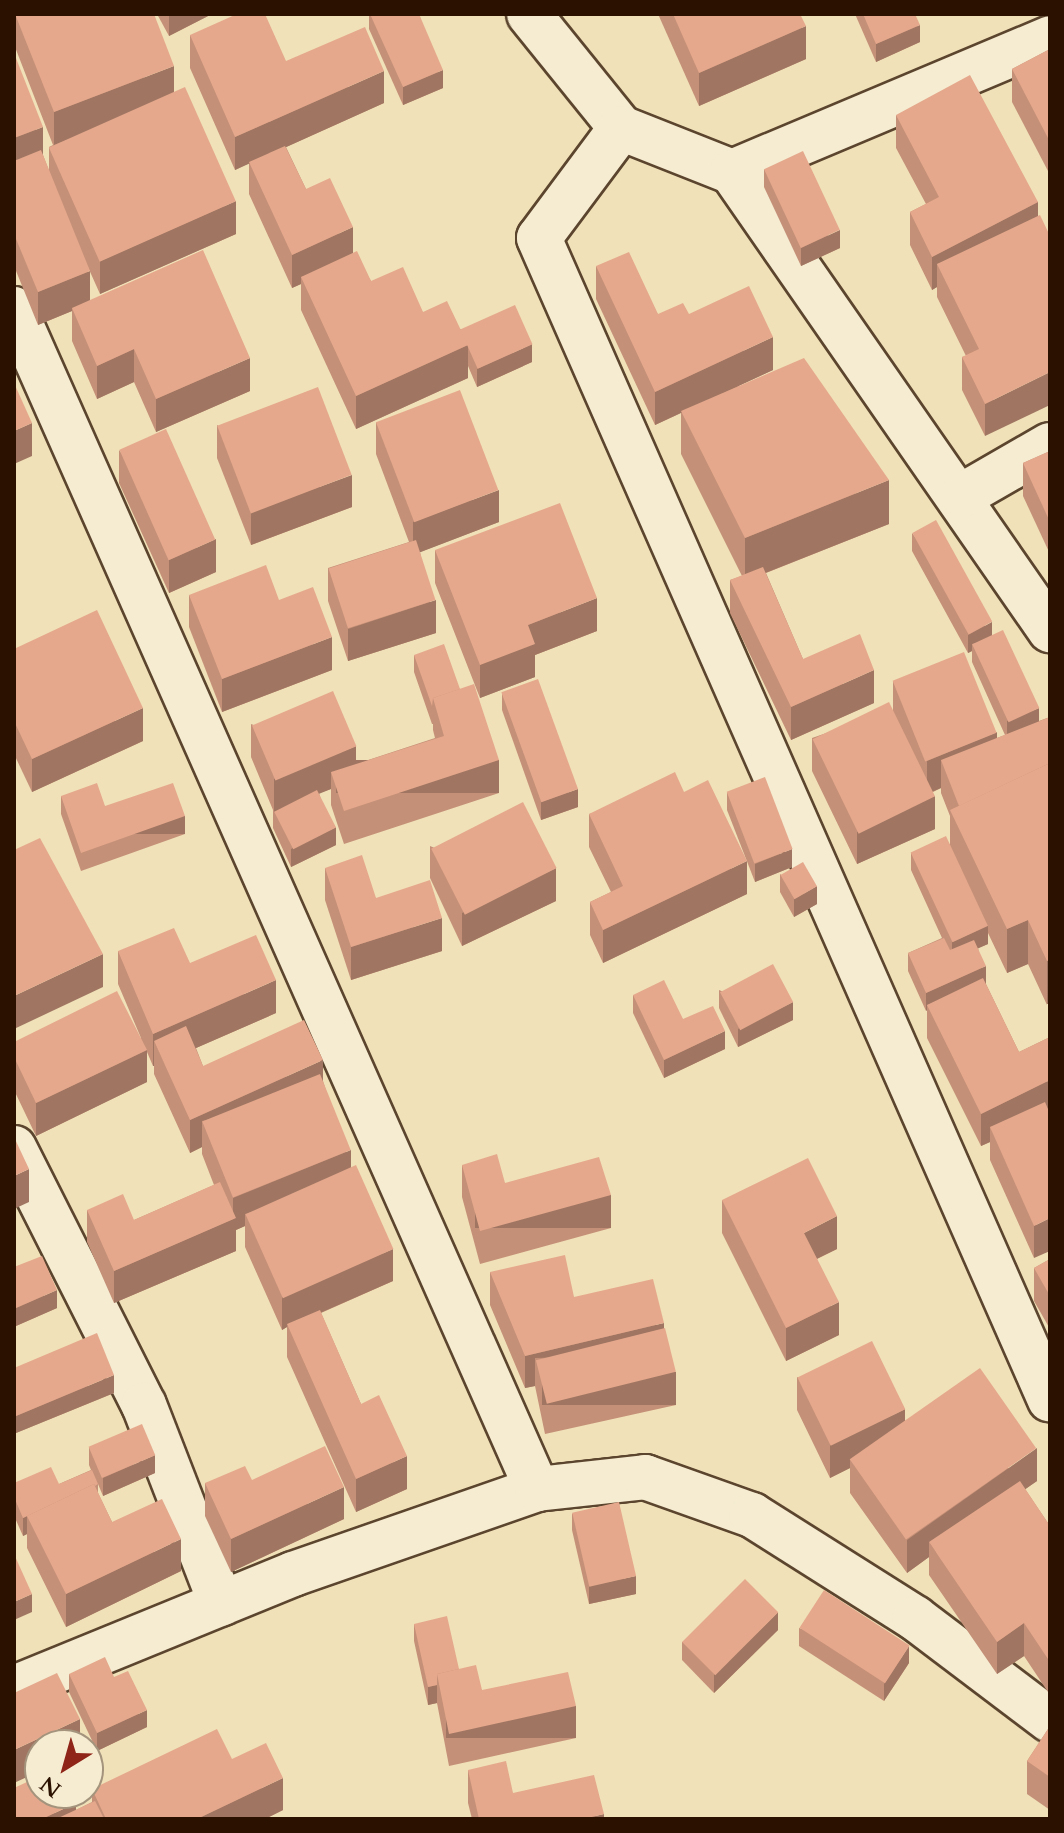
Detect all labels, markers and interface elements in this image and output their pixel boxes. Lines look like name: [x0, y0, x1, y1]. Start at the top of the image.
north arrow: [24, 1729, 104, 1809]
text: N: [34, 1769, 67, 1804]

